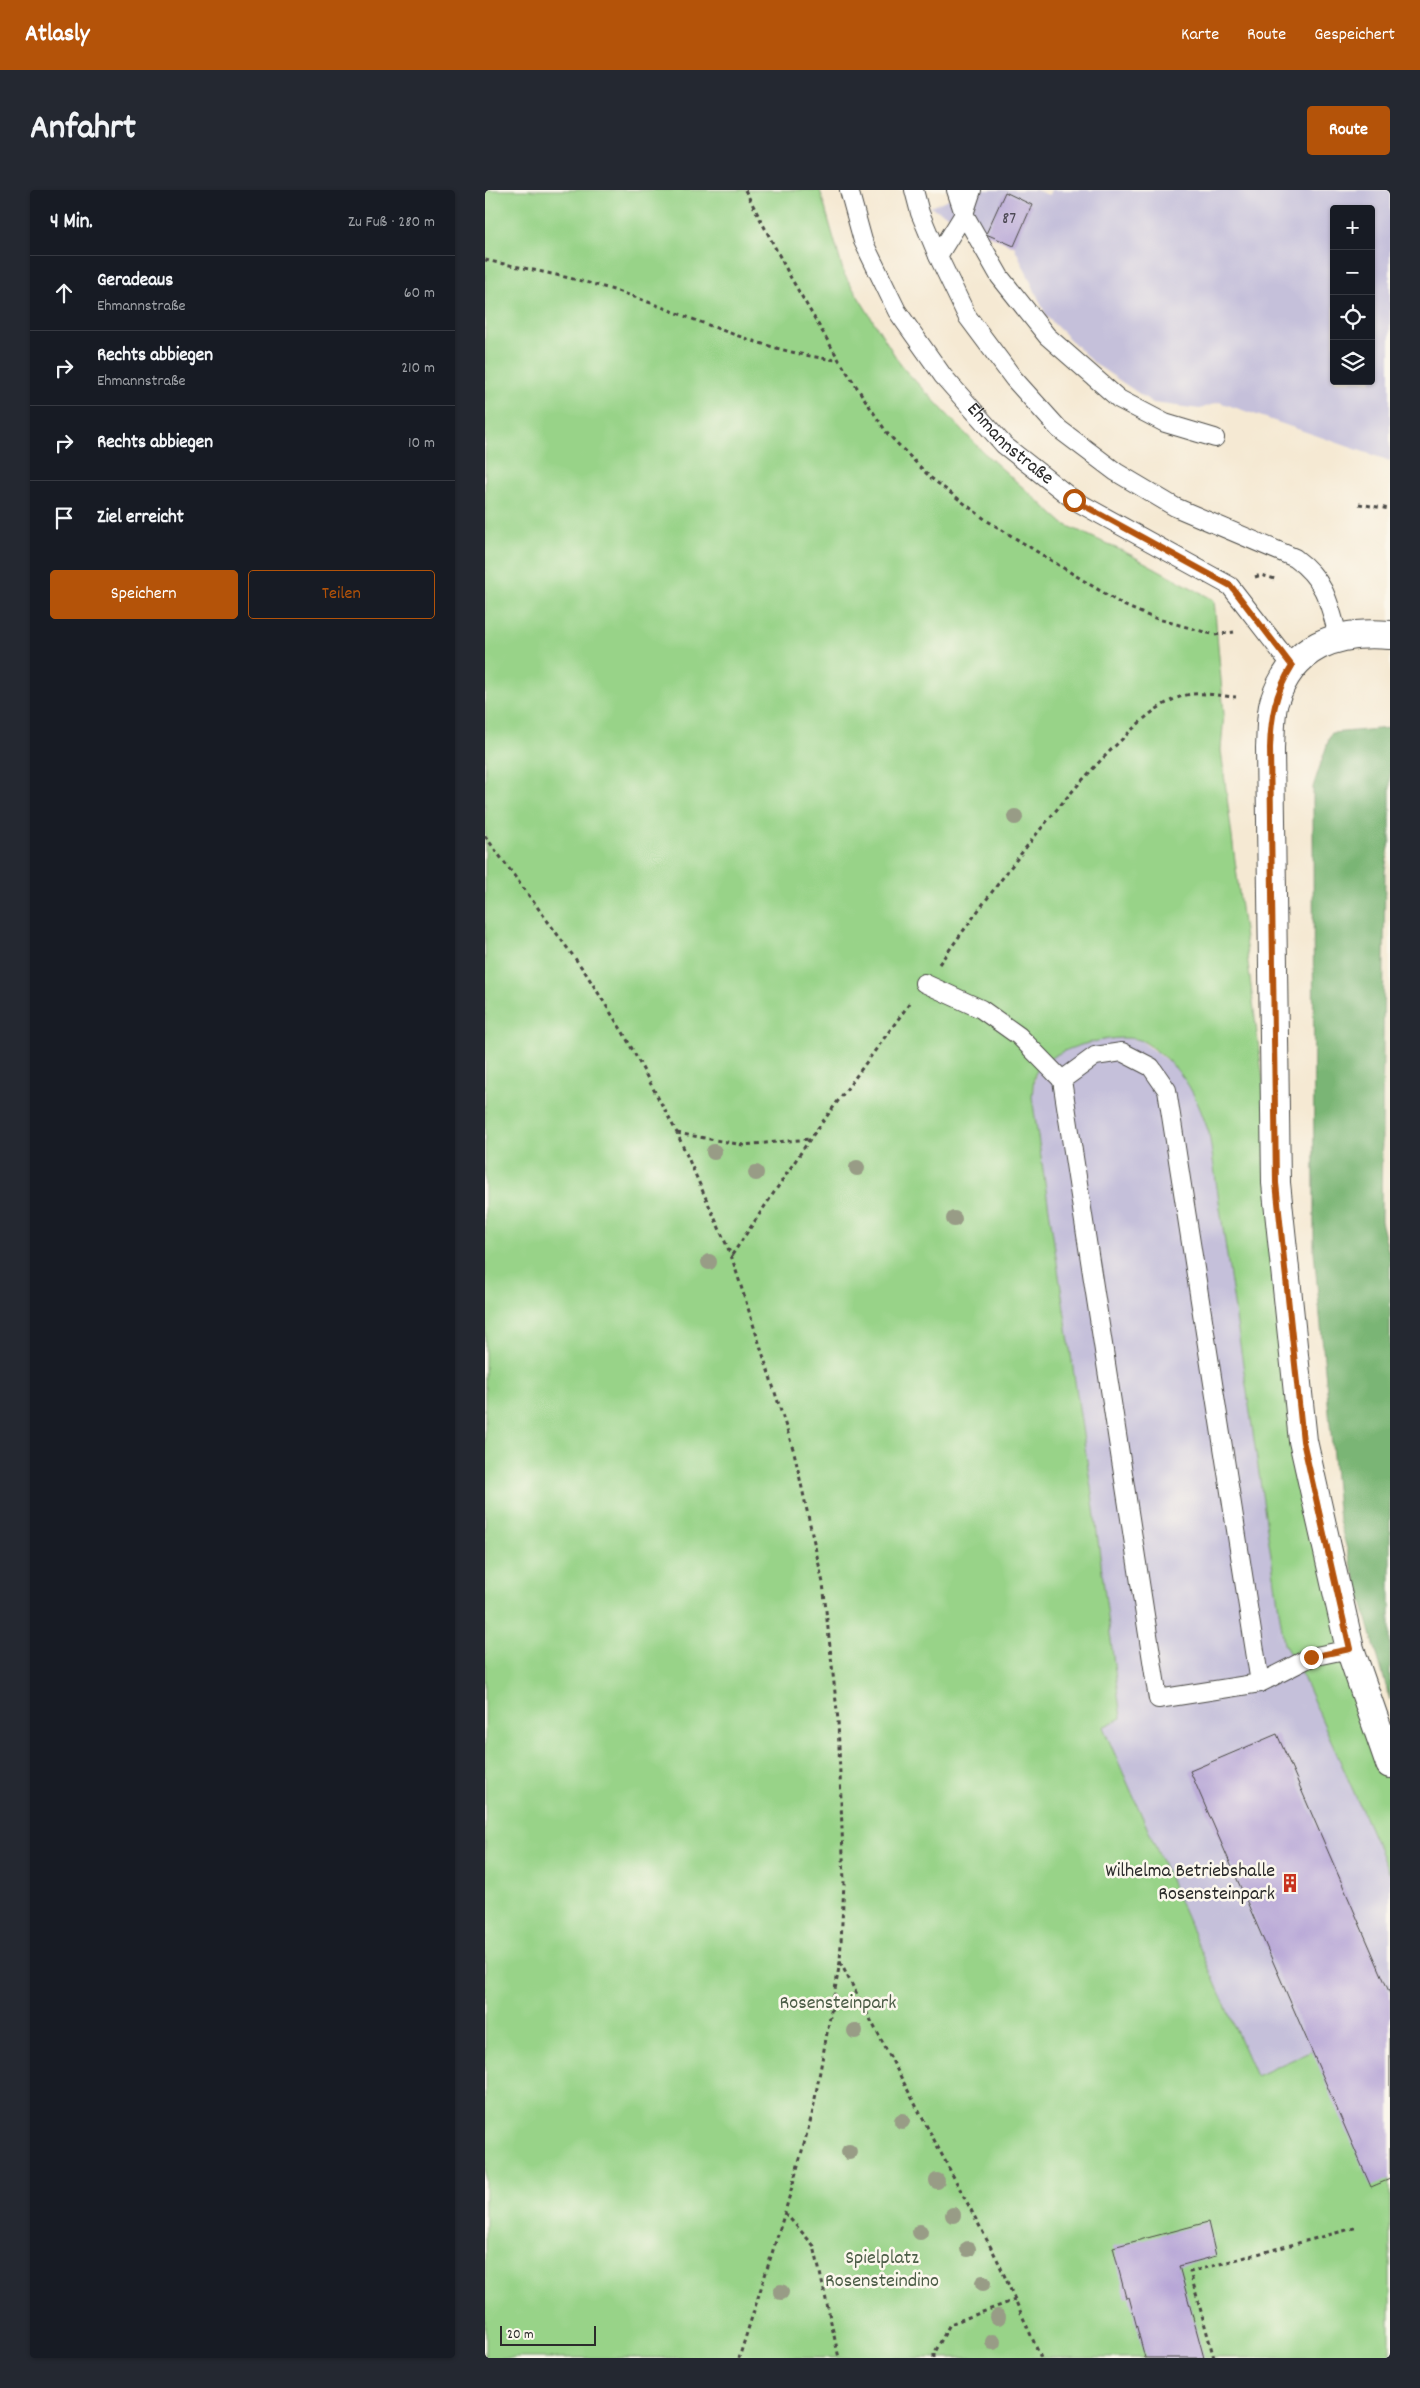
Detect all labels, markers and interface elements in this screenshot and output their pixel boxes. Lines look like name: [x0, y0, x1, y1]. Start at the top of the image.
text: Atlasly: [25, 18, 89, 52]
text: Karte: [1181, 23, 1219, 48]
text: Route: [1247, 23, 1286, 48]
text: Gespeichert: [1314, 23, 1395, 48]
text: Anfahrt: [30, 105, 136, 155]
button: Route: [1307, 106, 1390, 155]
map controls: [1330, 205, 1375, 385]
button: +: [1330, 205, 1375, 250]
house number: 87: [1002, 207, 1016, 232]
text: 4 Min.: [50, 208, 93, 238]
text: Zu Fuß · 280 m: [348, 211, 435, 234]
button: −: [1330, 250, 1375, 295]
text: Geradeaus: [97, 268, 173, 295]
icon: ahead: [50, 279, 78, 307]
text: 60 m: [404, 282, 435, 305]
text: Ehmannstraße: [97, 295, 186, 318]
button: locate: [1330, 295, 1375, 340]
button: layers: [1330, 340, 1375, 385]
text: Rechts abbiegen: [97, 343, 213, 370]
icon: right: [50, 354, 78, 382]
text: 210 m: [401, 357, 435, 380]
text: Ehmannstraße: [97, 370, 186, 393]
street label: Ehmannstraße: [959, 397, 1059, 493]
icon: right: [50, 429, 78, 457]
text: Rechts abbiegen: [97, 430, 213, 457]
text: 10 m: [408, 432, 435, 455]
route start: [1063, 489, 1086, 512]
icon: arrive: [50, 504, 78, 532]
text: Ziel erreicht: [97, 505, 184, 532]
button: Speichern: [50, 570, 238, 619]
button: Teilen: [248, 570, 435, 619]
route end: [1300, 1646, 1323, 1669]
place label: Wilhelma Betriebshalle Rosensteinpark: [1105, 1858, 1275, 1909]
building icon: Wilhelma Betriebshalle Rosensteinpark: [1279, 1872, 1301, 1894]
park label: Rosensteinpark: [780, 1990, 896, 2018]
park label: Spielplatz Rosensteindino: [825, 2245, 939, 2296]
scale bar: [500, 2323, 596, 2346]
text: 20 m: [507, 2325, 534, 2345]

